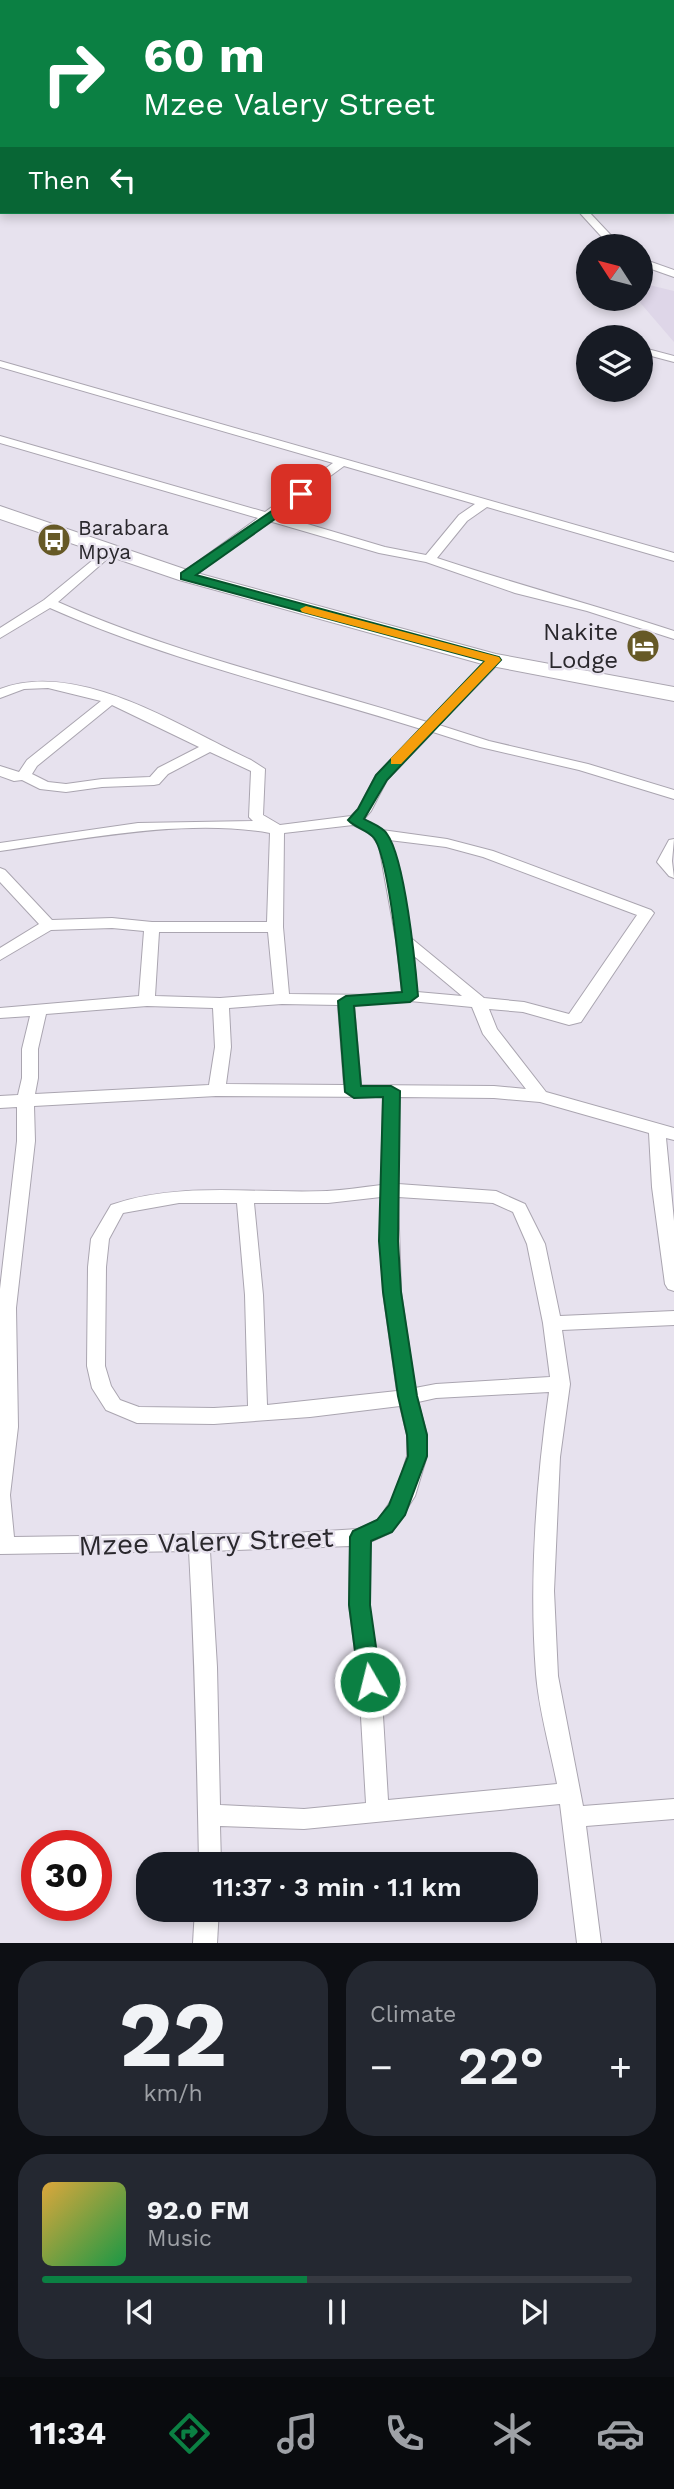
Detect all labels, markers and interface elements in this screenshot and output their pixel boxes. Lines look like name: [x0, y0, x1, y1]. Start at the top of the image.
text: 60 m: [143, 26, 265, 84]
icon: right: [28, 28, 119, 119]
text: Mzee Valery Street: [143, 85, 435, 123]
icon: left: [104, 161, 142, 199]
text: Then: [28, 165, 90, 195]
north arrow: [576, 234, 653, 312]
map controls: [576, 234, 653, 402]
button: layers: [576, 325, 653, 402]
pin: [271, 464, 331, 524]
icon: arrive: [282, 475, 320, 513]
place label: Barabara Mpya: [78, 515, 169, 564]
bus stop icon: Barabara Mpya: [35, 521, 73, 559]
place label: Nakite Lodge: [543, 618, 618, 674]
hotel icon: Nakite Lodge: [624, 627, 662, 665]
street label: Mzee Valery Street: [78, 1521, 334, 1562]
position arrow: [333, 1645, 407, 1719]
speed limit sign: 30: [21, 1830, 112, 1921]
text: 11:37 · 3 min · 1.1 km: [213, 1872, 462, 1902]
text: 22: [119, 1981, 227, 2088]
text: Climate: [370, 2001, 456, 2028]
text: 22°: [458, 2036, 544, 2097]
text: −: [370, 2045, 393, 2089]
text: +: [609, 2045, 632, 2089]
text: km/h: [143, 2080, 203, 2107]
text: 92.0 FM: [147, 2195, 250, 2225]
text: Music: [147, 2225, 212, 2252]
icon: previous: [121, 2293, 159, 2331]
icon: pause: [318, 2293, 356, 2331]
icon: next: [515, 2293, 553, 2331]
icon: directions: [165, 2409, 214, 2458]
icon: music: [273, 2409, 322, 2458]
icon: phone: [380, 2409, 429, 2458]
icon: climate: [488, 2409, 537, 2458]
icon: car: [596, 2409, 645, 2458]
text: 11:34: [29, 2414, 106, 2452]

